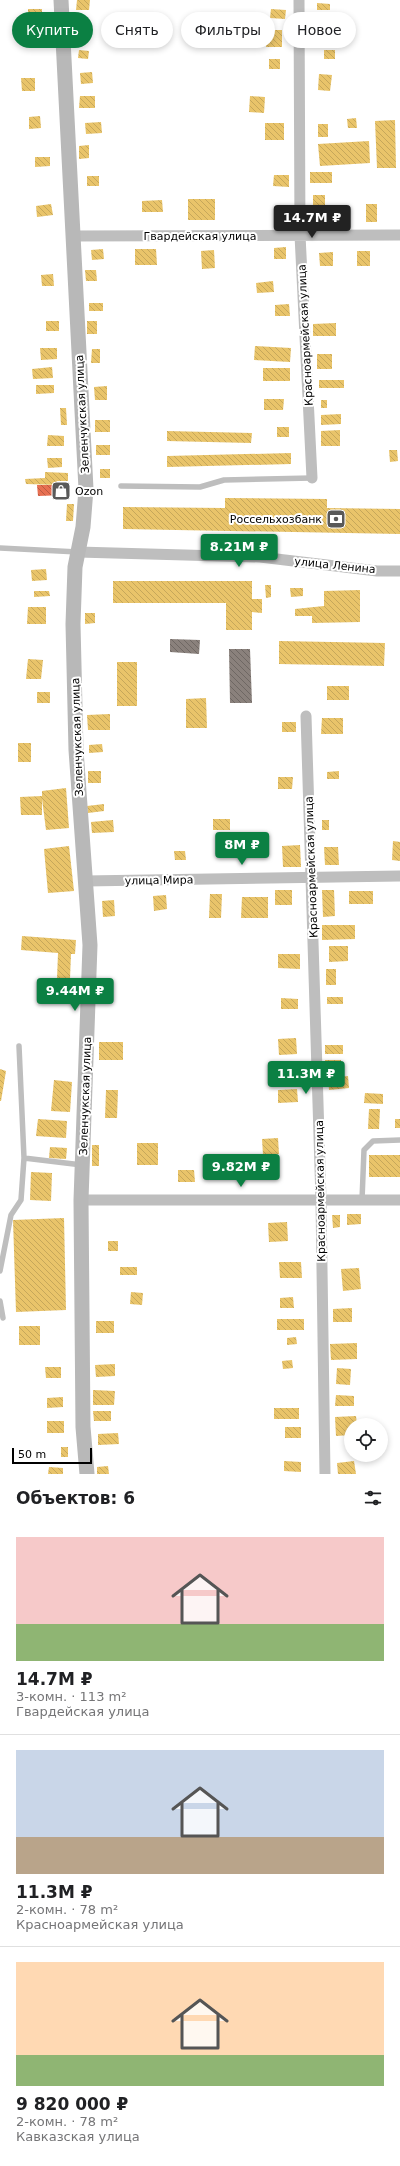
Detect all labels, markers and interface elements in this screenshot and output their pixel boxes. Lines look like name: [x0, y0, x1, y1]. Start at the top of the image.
chip: Купить: [12, 12, 93, 48]
chip: Снять: [101, 12, 173, 48]
chip: Фильтры: [181, 12, 275, 48]
chip: Новое: [283, 12, 356, 48]
pin: 14.7M ₽: [275, 205, 349, 239]
text: 14.7M ₽: [283, 210, 341, 225]
street label: Гвардейская улица: [144, 230, 256, 243]
street label: Красноармейская улица: [295, 264, 316, 406]
street label: Зеленчукская улица: [73, 354, 92, 474]
shop icon: Ozon: [50, 480, 72, 502]
place label: Ozon: [75, 485, 103, 498]
bank icon: Россельхозбанк: [325, 508, 347, 530]
place label: Россельхозбанк: [230, 513, 322, 526]
pin: 8.21M ₽: [202, 534, 276, 568]
text: 8.21M ₽: [210, 539, 268, 554]
street label: улица Ленина: [294, 555, 376, 576]
street label: Зеленчукская улица: [69, 677, 86, 797]
street label: Красноармейская улица: [303, 796, 320, 938]
pin: 8M ₽: [218, 832, 266, 866]
text: 8M ₽: [224, 837, 260, 852]
street label: улица Мира: [125, 873, 194, 888]
pin: 9.44M ₽: [38, 978, 112, 1012]
text: 9.44M ₽: [46, 983, 104, 998]
street label: Зеленчукская улица: [77, 1036, 94, 1156]
pin: 11.3M ₽: [269, 1061, 343, 1095]
text: 11.3M ₽: [277, 1066, 335, 1081]
street label: Красноармейская улица: [313, 1120, 328, 1262]
pin: 9.82M ₽: [204, 1154, 278, 1188]
text: 9.82M ₽: [212, 1159, 270, 1174]
map controls: [344, 1418, 388, 1462]
button: locate: [344, 1418, 388, 1462]
scale bar: [12, 1446, 92, 1465]
text: 50 m: [18, 1448, 46, 1461]
icon: filters: [362, 1487, 384, 1509]
text: Объектов: 6: [16, 1488, 135, 1508]
icon: home: [164, 1563, 236, 1635]
text: 14.7M ₽: [16, 1669, 93, 1689]
text: 3-комн. · 113 m²: [16, 1689, 126, 1704]
text: Гвардейская улица: [16, 1704, 149, 1719]
icon: home: [164, 1776, 236, 1848]
text: 11.3M ₽: [16, 1882, 93, 1902]
text: 2-комн. · 78 m²: [16, 1902, 118, 1917]
text: Красноармейская улица: [16, 1917, 184, 1932]
icon: home: [164, 1988, 236, 2060]
text: 9 820 000 ₽: [16, 2094, 128, 2114]
text: 2-комн. · 78 m²: [16, 2114, 118, 2129]
text: Кавказская улица: [16, 2129, 140, 2144]

